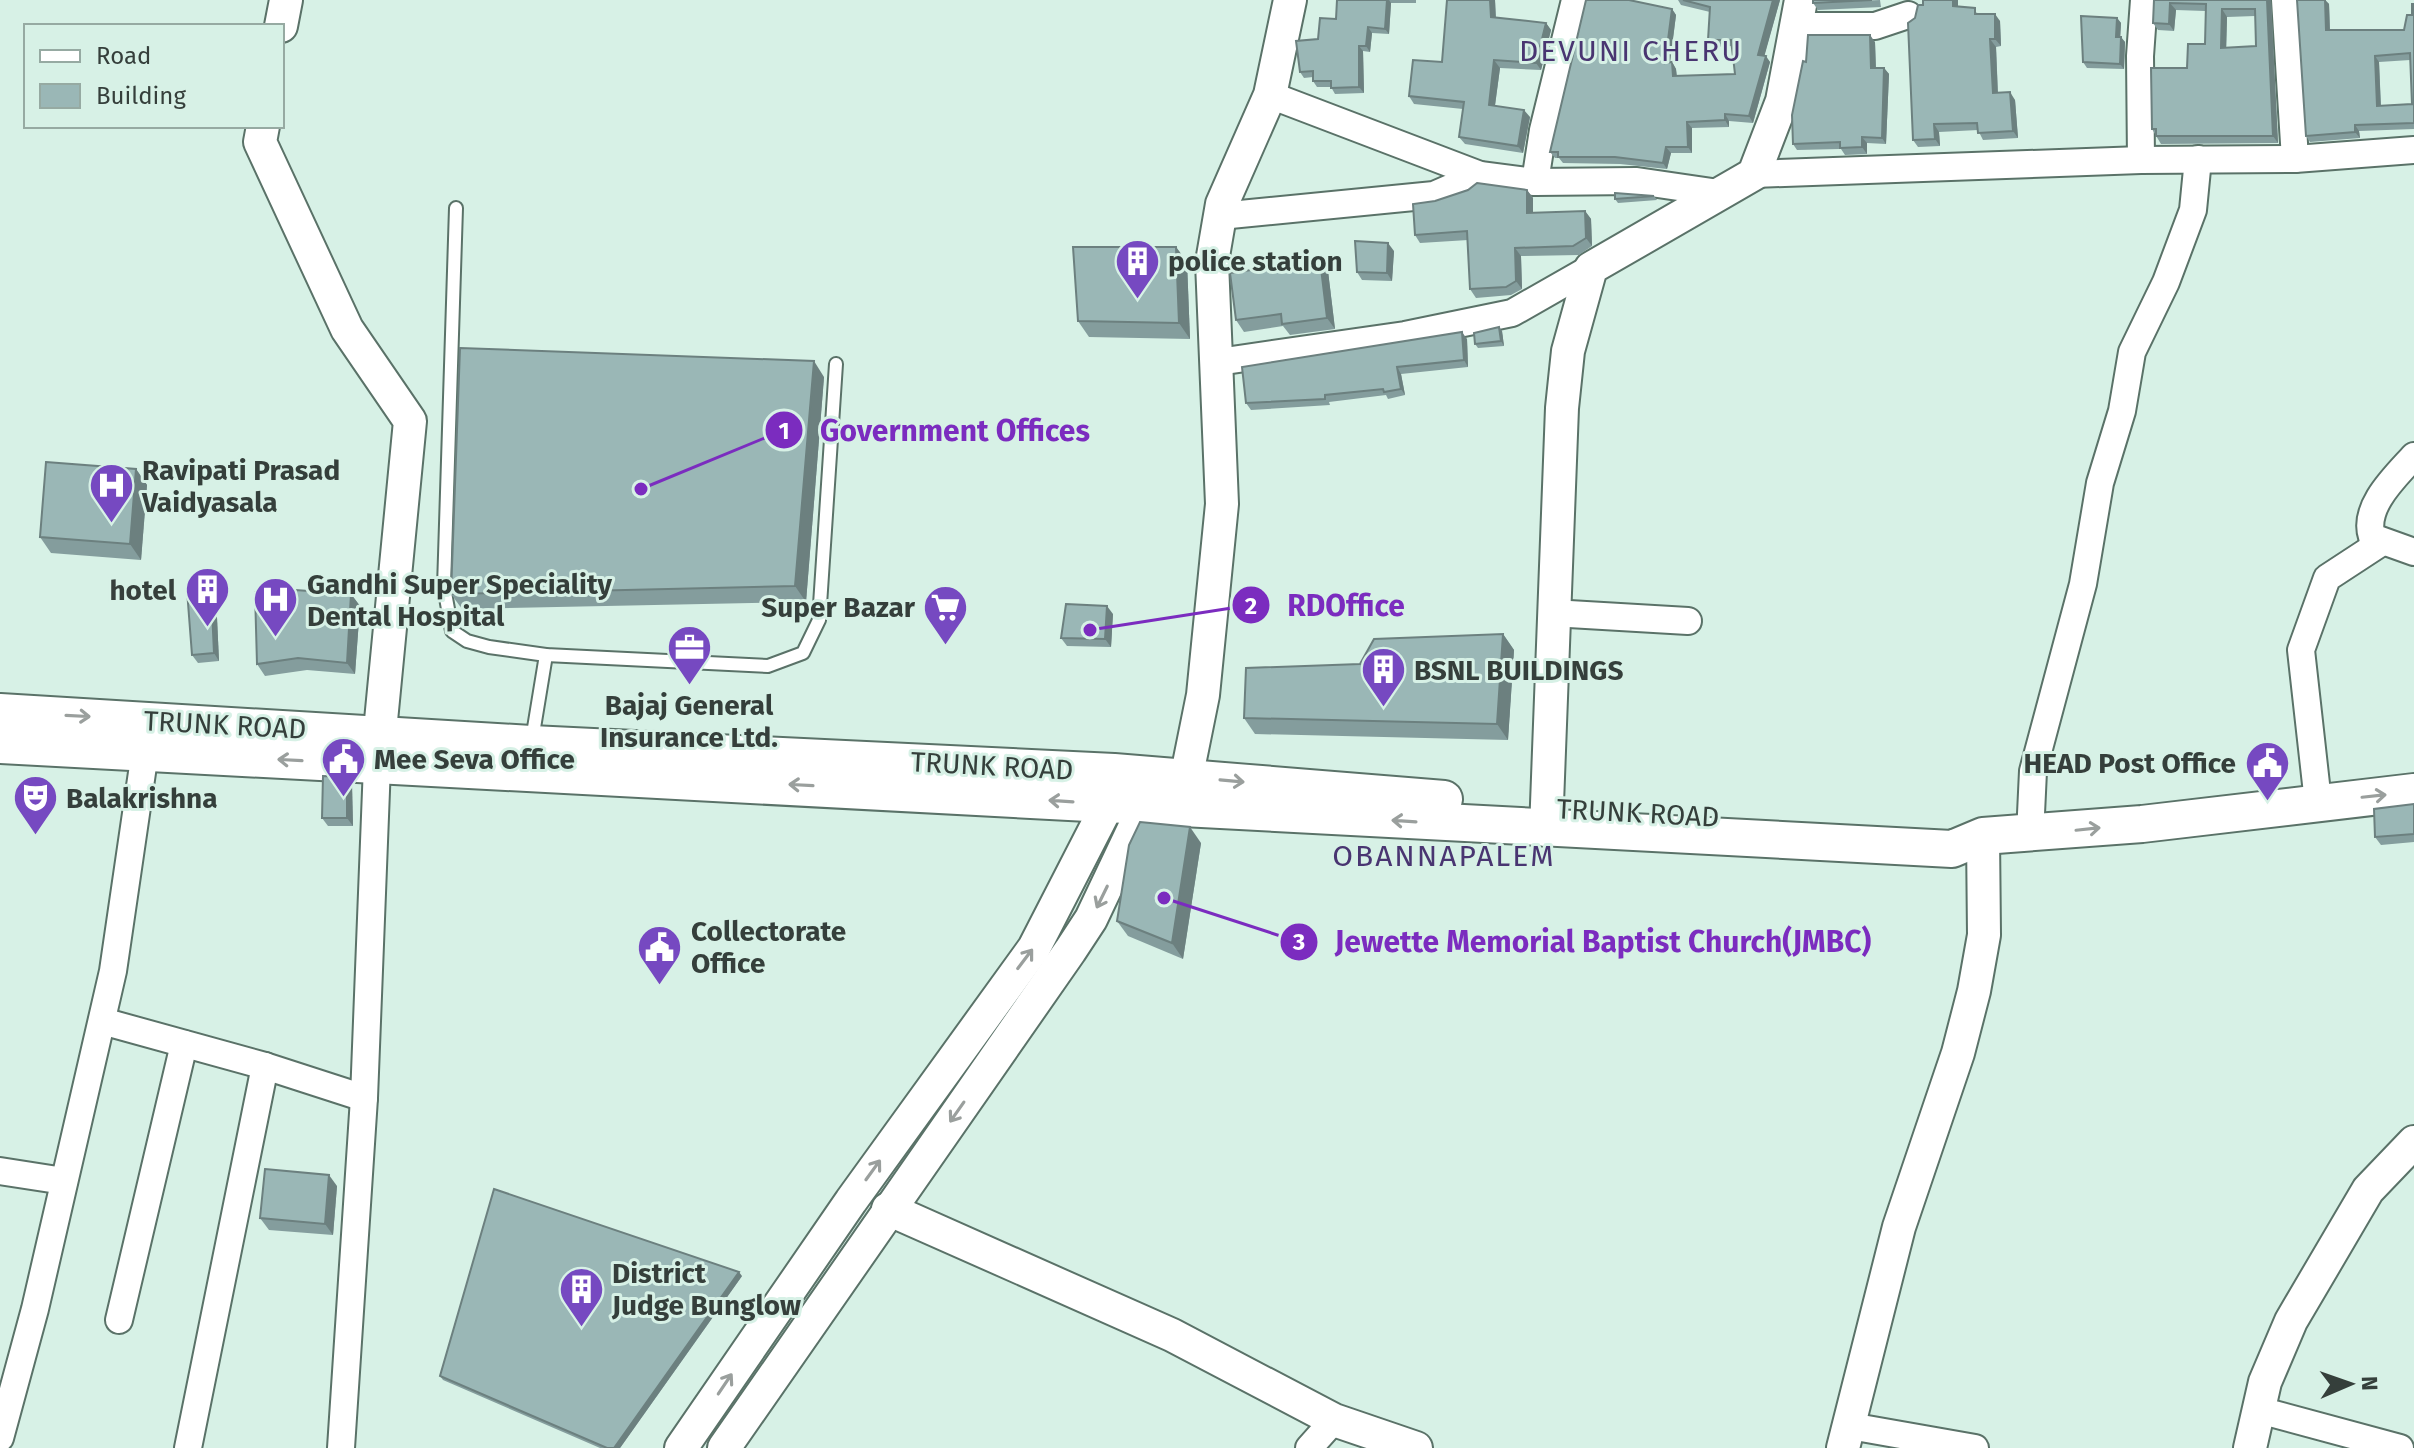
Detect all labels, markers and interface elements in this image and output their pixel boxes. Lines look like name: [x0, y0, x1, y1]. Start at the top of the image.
legend: [24, 24, 284, 128]
district label: DEVUNI CHERU: [1519, 33, 1743, 69]
text: Road: [96, 42, 151, 70]
text: Building: [96, 82, 186, 110]
building icon: police station: [1113, 237, 1161, 300]
place label: police station: [1168, 245, 1343, 278]
callout: Government Offices: [764, 403, 1106, 457]
text: Government Offices: [820, 413, 1090, 449]
text: 1: [778, 417, 790, 445]
place label: Ravipati Prasad Vaidyasala: [141, 454, 340, 519]
hospital icon: Ravipati Prasad Vaidyasala: [87, 462, 135, 525]
building icon: hotel: [183, 566, 231, 629]
place label: Gandhi Super Speciality Dental Hospital: [307, 568, 613, 633]
place label: hotel: [109, 574, 177, 607]
hospital icon: Gandhi Super Speciality Dental Hospital: [252, 576, 300, 639]
callout: RDOffice: [1231, 578, 1421, 632]
supermarket icon: Super Bazar: [922, 583, 970, 646]
text: RDOffice: [1287, 588, 1405, 624]
place label: Super Bazar: [761, 591, 916, 624]
text: 2: [1245, 592, 1257, 620]
office icon: Bajaj General Insurance Ltd.: [665, 624, 713, 687]
building icon: BSNL BUILDINGS: [1359, 646, 1407, 709]
place label: BSNL BUILDINGS: [1414, 654, 1623, 687]
place label: Bajaj General Insurance Ltd.: [600, 689, 778, 754]
street label: TRUNK ROAD: [143, 704, 307, 746]
one-way arrow: [64, 709, 91, 724]
public building icon: Mee Seva Office: [319, 735, 367, 798]
public building icon: HEAD Post Office: [2243, 739, 2291, 802]
place label: Mee Seva Office: [374, 743, 575, 776]
street label: TRUNK ROAD: [910, 745, 1074, 787]
place label: HEAD Post Office: [2024, 747, 2236, 780]
one-way arrow: [277, 752, 304, 767]
theatre icon: Balakrishna: [11, 774, 59, 837]
one-way arrow: [1218, 774, 1245, 789]
one-way arrow: [788, 778, 815, 793]
place label: Balakrishna: [66, 782, 218, 815]
one-way arrow: [2361, 789, 2387, 804]
street label: TRUNK ROAD: [1556, 792, 1720, 834]
one-way arrow: [1048, 793, 1075, 808]
one-way arrow: [1391, 813, 1418, 828]
one-way arrow: [2074, 822, 2101, 837]
district label: OBANNAPALEM: [1332, 838, 1556, 874]
one-way arrow: [1094, 884, 1109, 908]
place label: Collectorate Office: [691, 915, 846, 980]
callout: Jewette Memorial Baptist Church(JMBC): [1279, 915, 1887, 969]
public building icon: Collectorate Office: [636, 923, 684, 986]
text: Jewette Memorial Baptist Church(JMBC): [1334, 924, 1871, 960]
text: 3: [1292, 928, 1305, 956]
one-way arrow: [1017, 949, 1034, 970]
one-way arrow: [949, 1101, 965, 1123]
one-way arrow: [865, 1159, 881, 1181]
place label: District Judge Bunglow: [611, 1257, 801, 1322]
building icon: District Judge Bunglow: [557, 1265, 605, 1328]
north arrow: [2310, 1344, 2390, 1424]
one-way arrow: [717, 1373, 733, 1395]
text: N: [2356, 1376, 2383, 1391]

